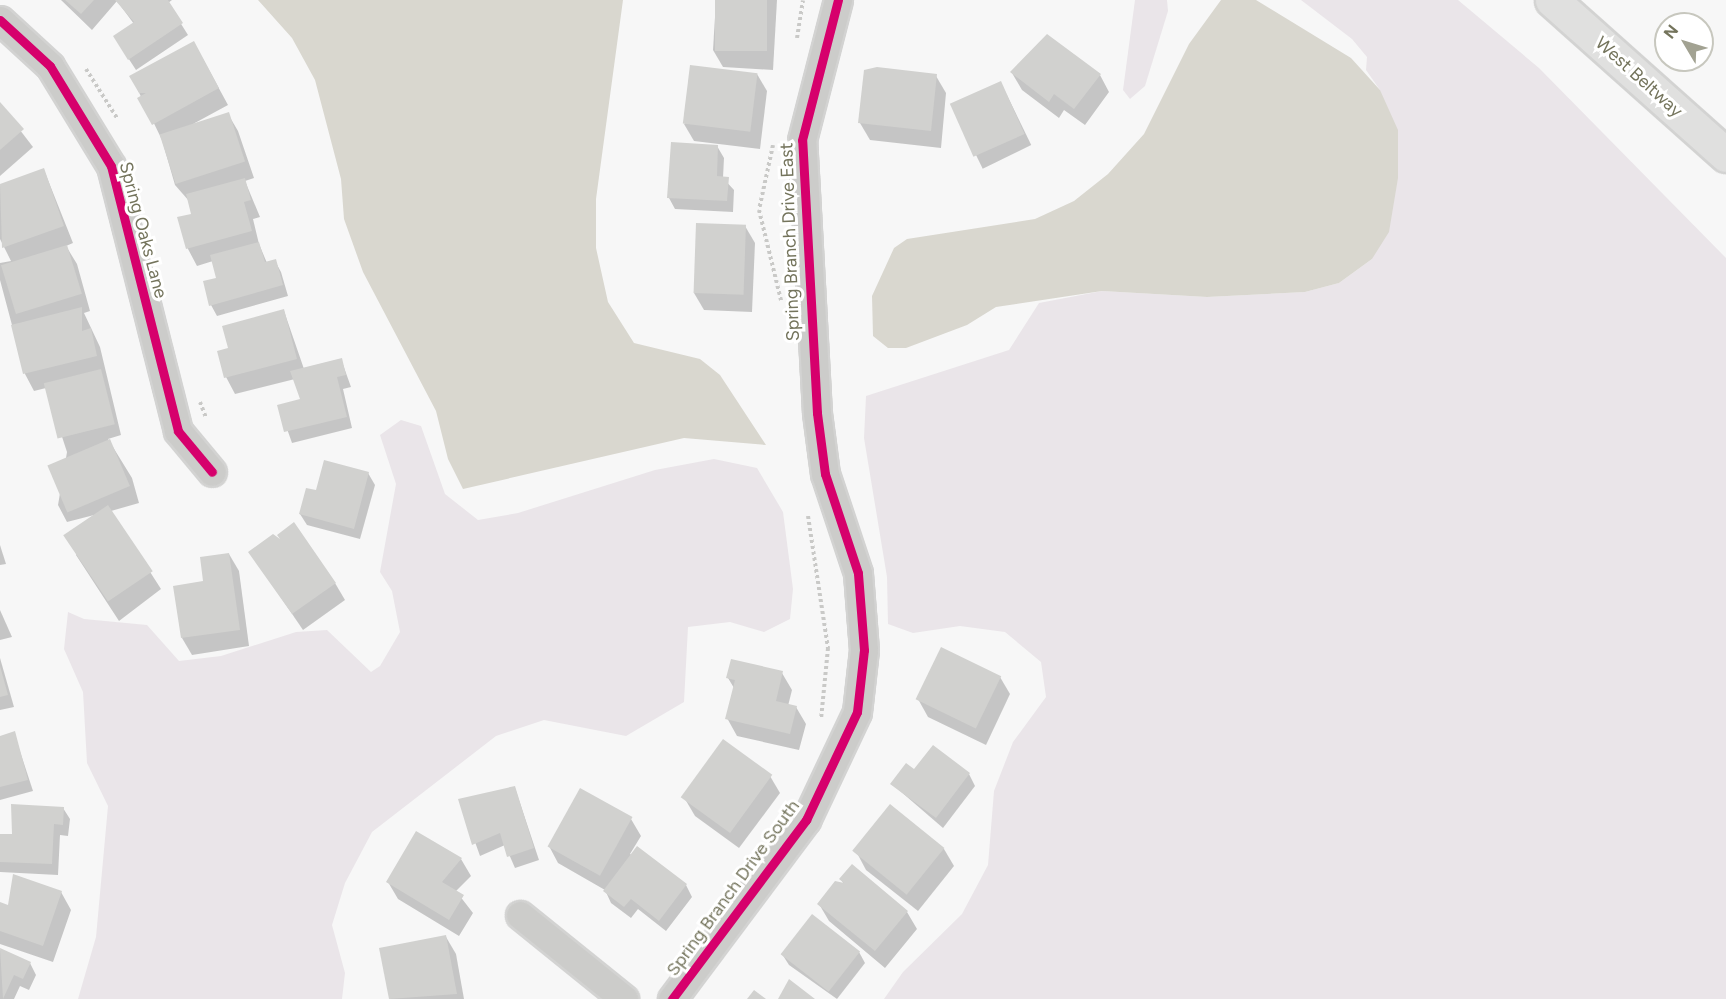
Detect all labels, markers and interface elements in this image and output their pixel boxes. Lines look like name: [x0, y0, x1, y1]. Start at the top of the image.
north arrow: [1654, 12, 1714, 72]
text: N: [1660, 21, 1682, 43]
street label: West Beltway: [1591, 32, 1687, 122]
street label: Spring Branch Drive East: [776, 142, 804, 342]
street label: Spring Oaks Lane: [114, 160, 172, 300]
street label: Spring Branch Drive South: [662, 796, 804, 980]

